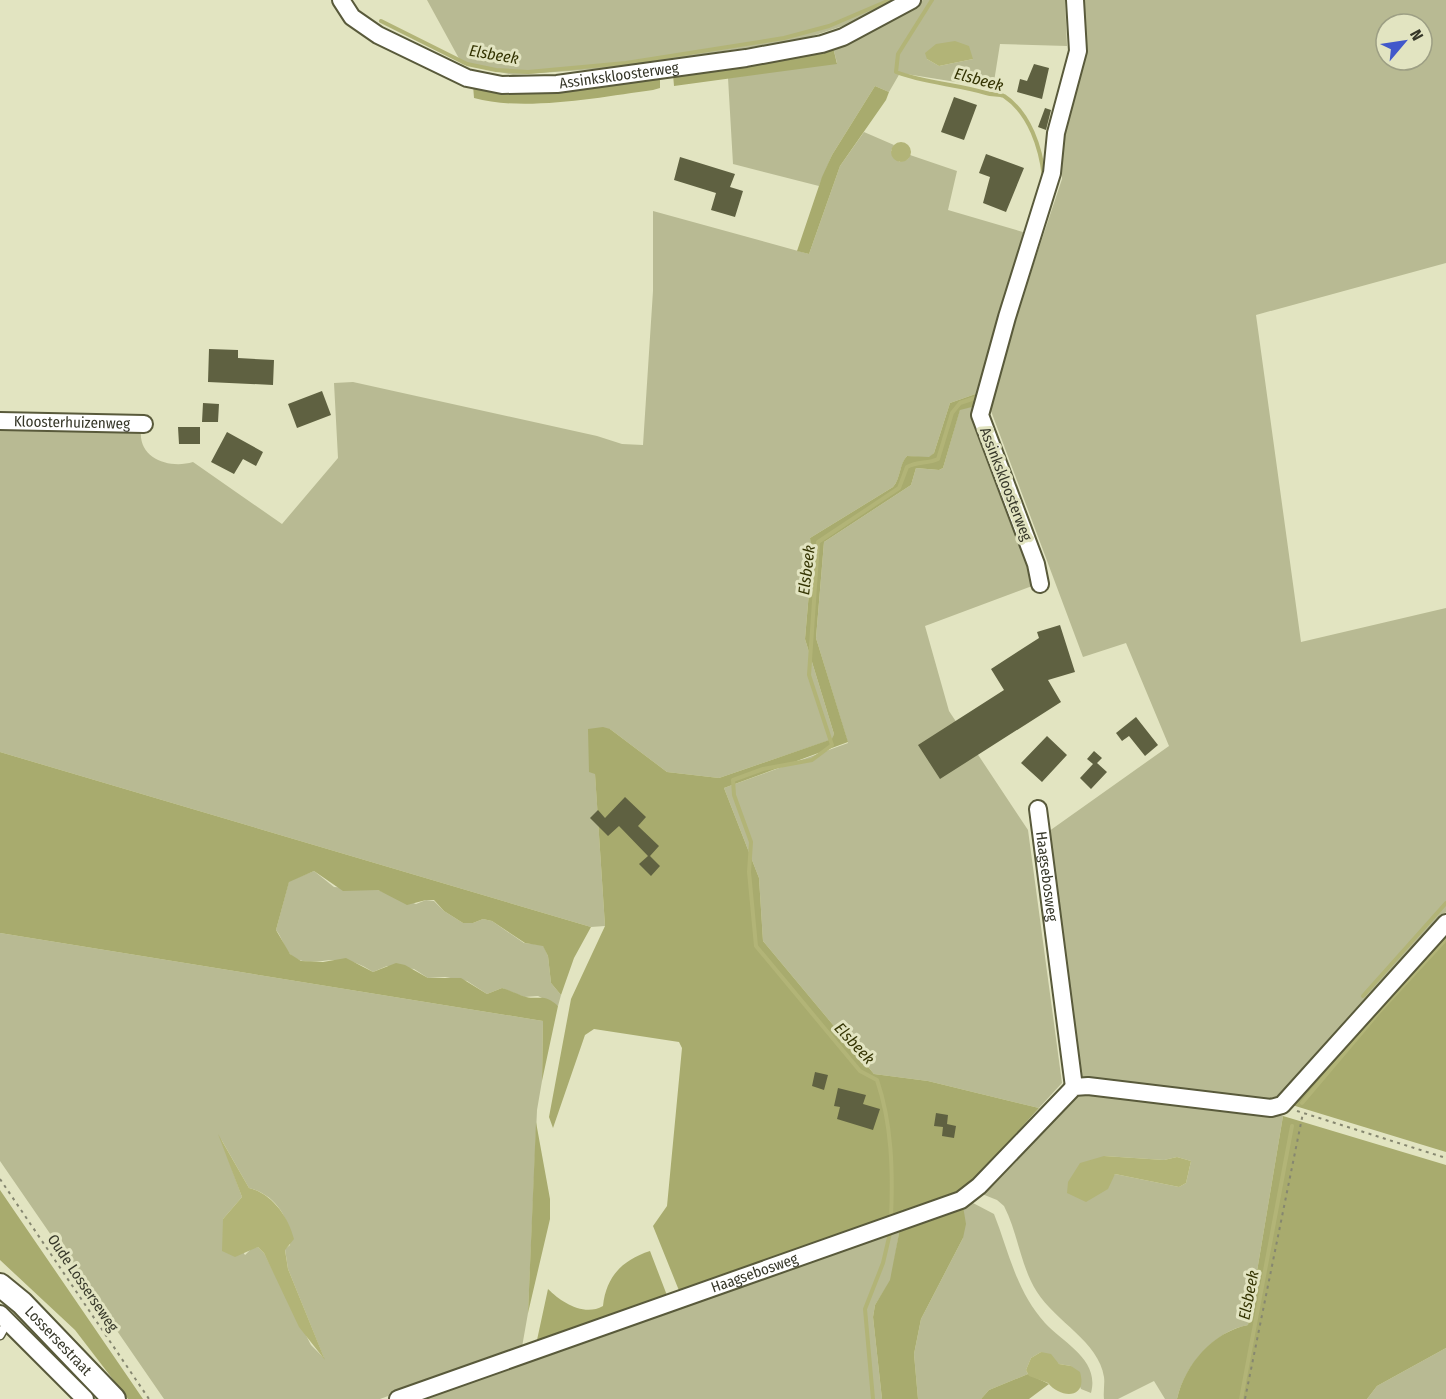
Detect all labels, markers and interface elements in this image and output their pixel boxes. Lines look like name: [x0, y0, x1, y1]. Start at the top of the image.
north arrow: [1374, 12, 1434, 72]
text: N: [1406, 26, 1427, 44]
water label: Elsbeek: [468, 41, 520, 68]
street label: Assinkskloosterweg: [558, 58, 680, 93]
water label: Elsbeek: [952, 64, 1005, 95]
street label: Kloosterhuizenweg: [14, 412, 130, 433]
street label: Assinkskloosterweg: [976, 425, 1036, 543]
water label: Elsbeek: [794, 544, 819, 596]
street label: Haagsebosweg: [1032, 830, 1061, 923]
water label: Elsbeek: [831, 1019, 879, 1068]
street label: Oude Losserseweg: [44, 1231, 122, 1335]
street label: Haagsebosweg: [709, 1249, 800, 1297]
water label: Elsbeek: [1234, 1269, 1263, 1321]
street label: Lossersestraat: [21, 1303, 96, 1379]

